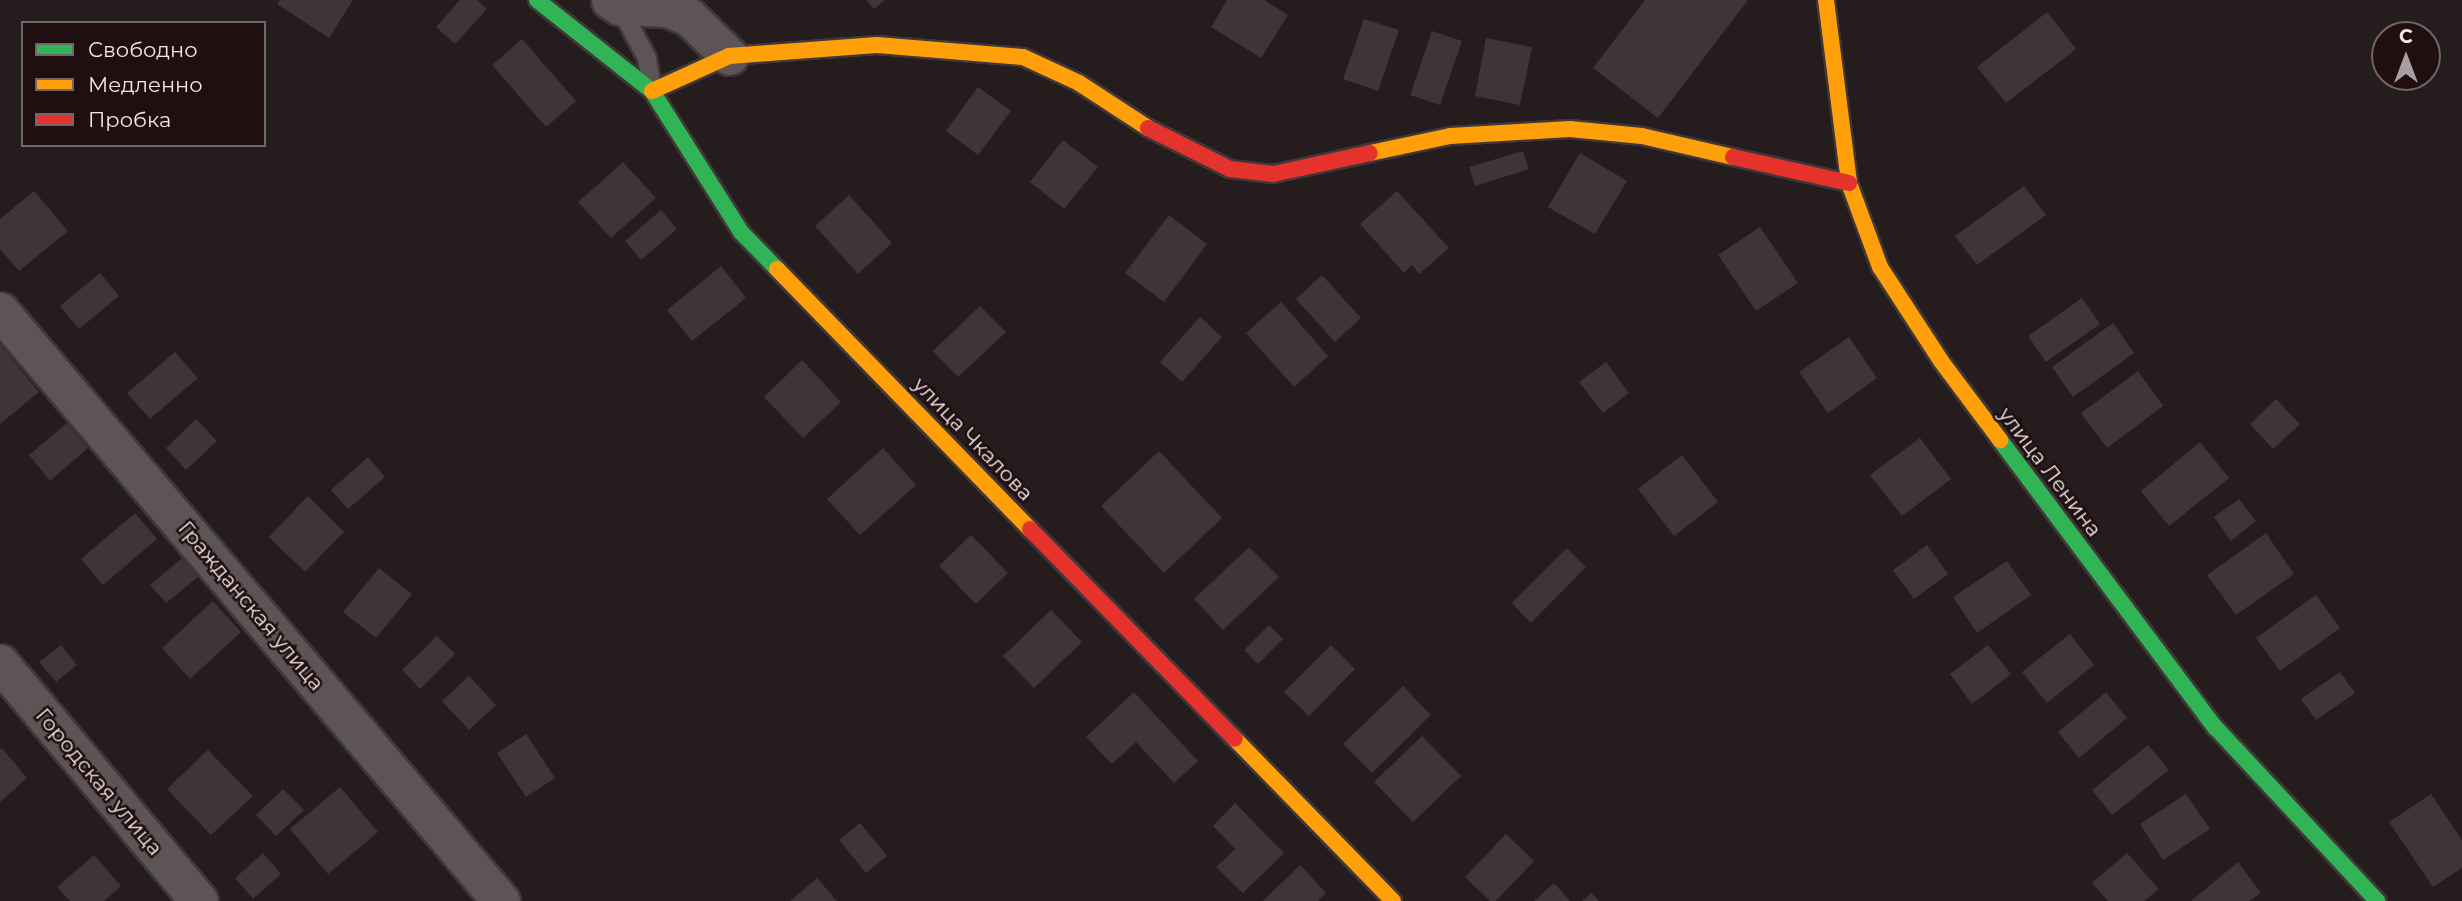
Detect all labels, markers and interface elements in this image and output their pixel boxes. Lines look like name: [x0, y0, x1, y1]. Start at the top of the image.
legend: [21, 21, 266, 147]
north arrow: [2371, 21, 2441, 91]
text: С: [2399, 25, 2413, 48]
text: Свободно: [88, 37, 198, 62]
text: Медленно: [88, 72, 203, 97]
text: Пробка: [88, 107, 171, 132]
street label: улица Чкалова: [908, 372, 1038, 506]
street label: улица Ленина: [1993, 402, 2107, 542]
street label: Гражданская улица: [173, 516, 329, 696]
street label: Городская улица: [30, 703, 168, 861]

